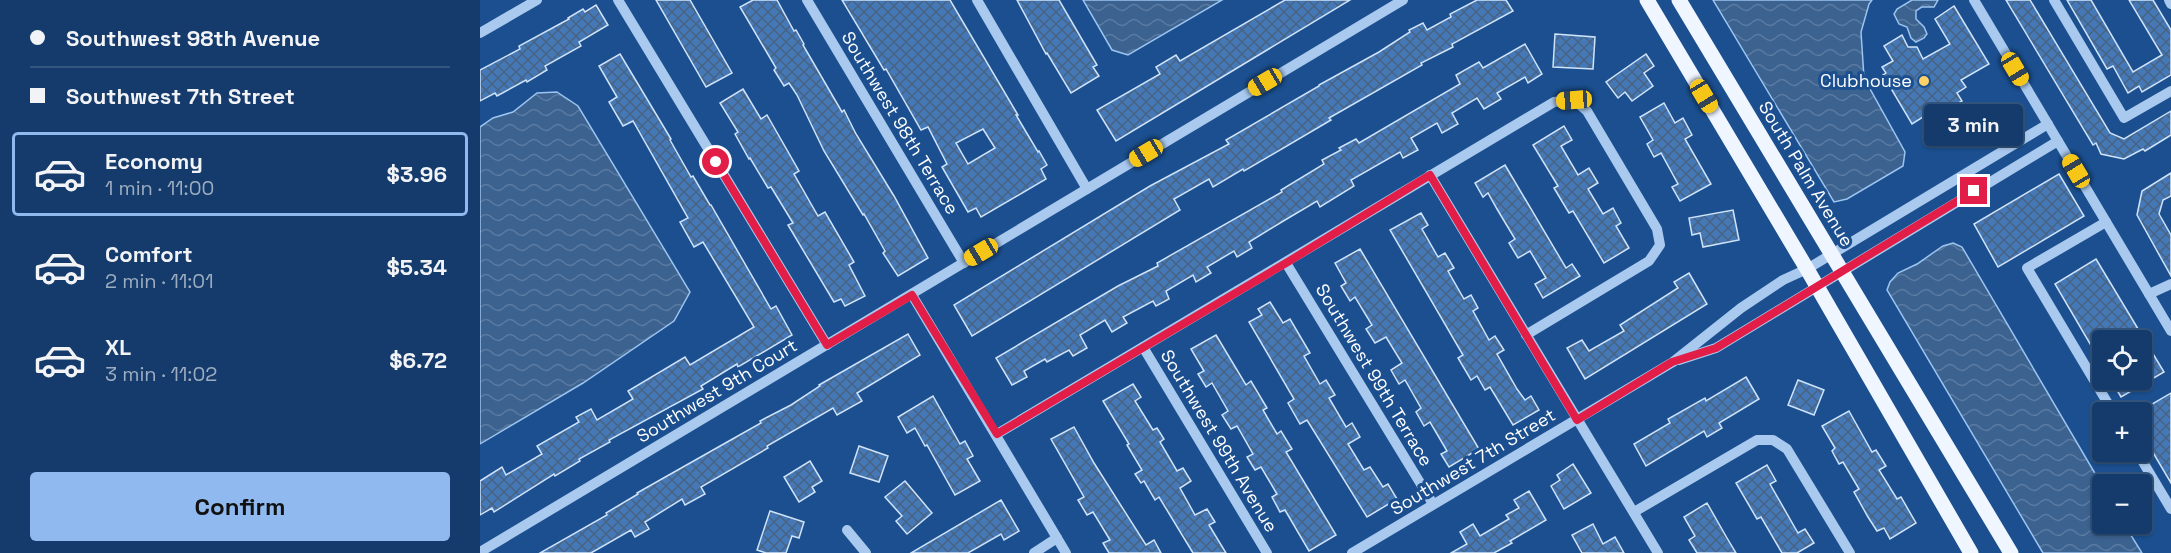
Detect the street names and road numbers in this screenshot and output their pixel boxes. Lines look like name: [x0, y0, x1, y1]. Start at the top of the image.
street label: Southwest 98th Terrace: [837, 27, 964, 218]
street label: South Palm Avenue: [1754, 97, 1859, 251]
street label: Southwest 99th Terrace: [1311, 279, 1438, 470]
street label: Southwest 9th Court: [632, 334, 801, 448]
street label: Southwest 99th Avenue: [1156, 345, 1283, 536]
street label: Southwest 7th Street: [1386, 403, 1559, 520]

